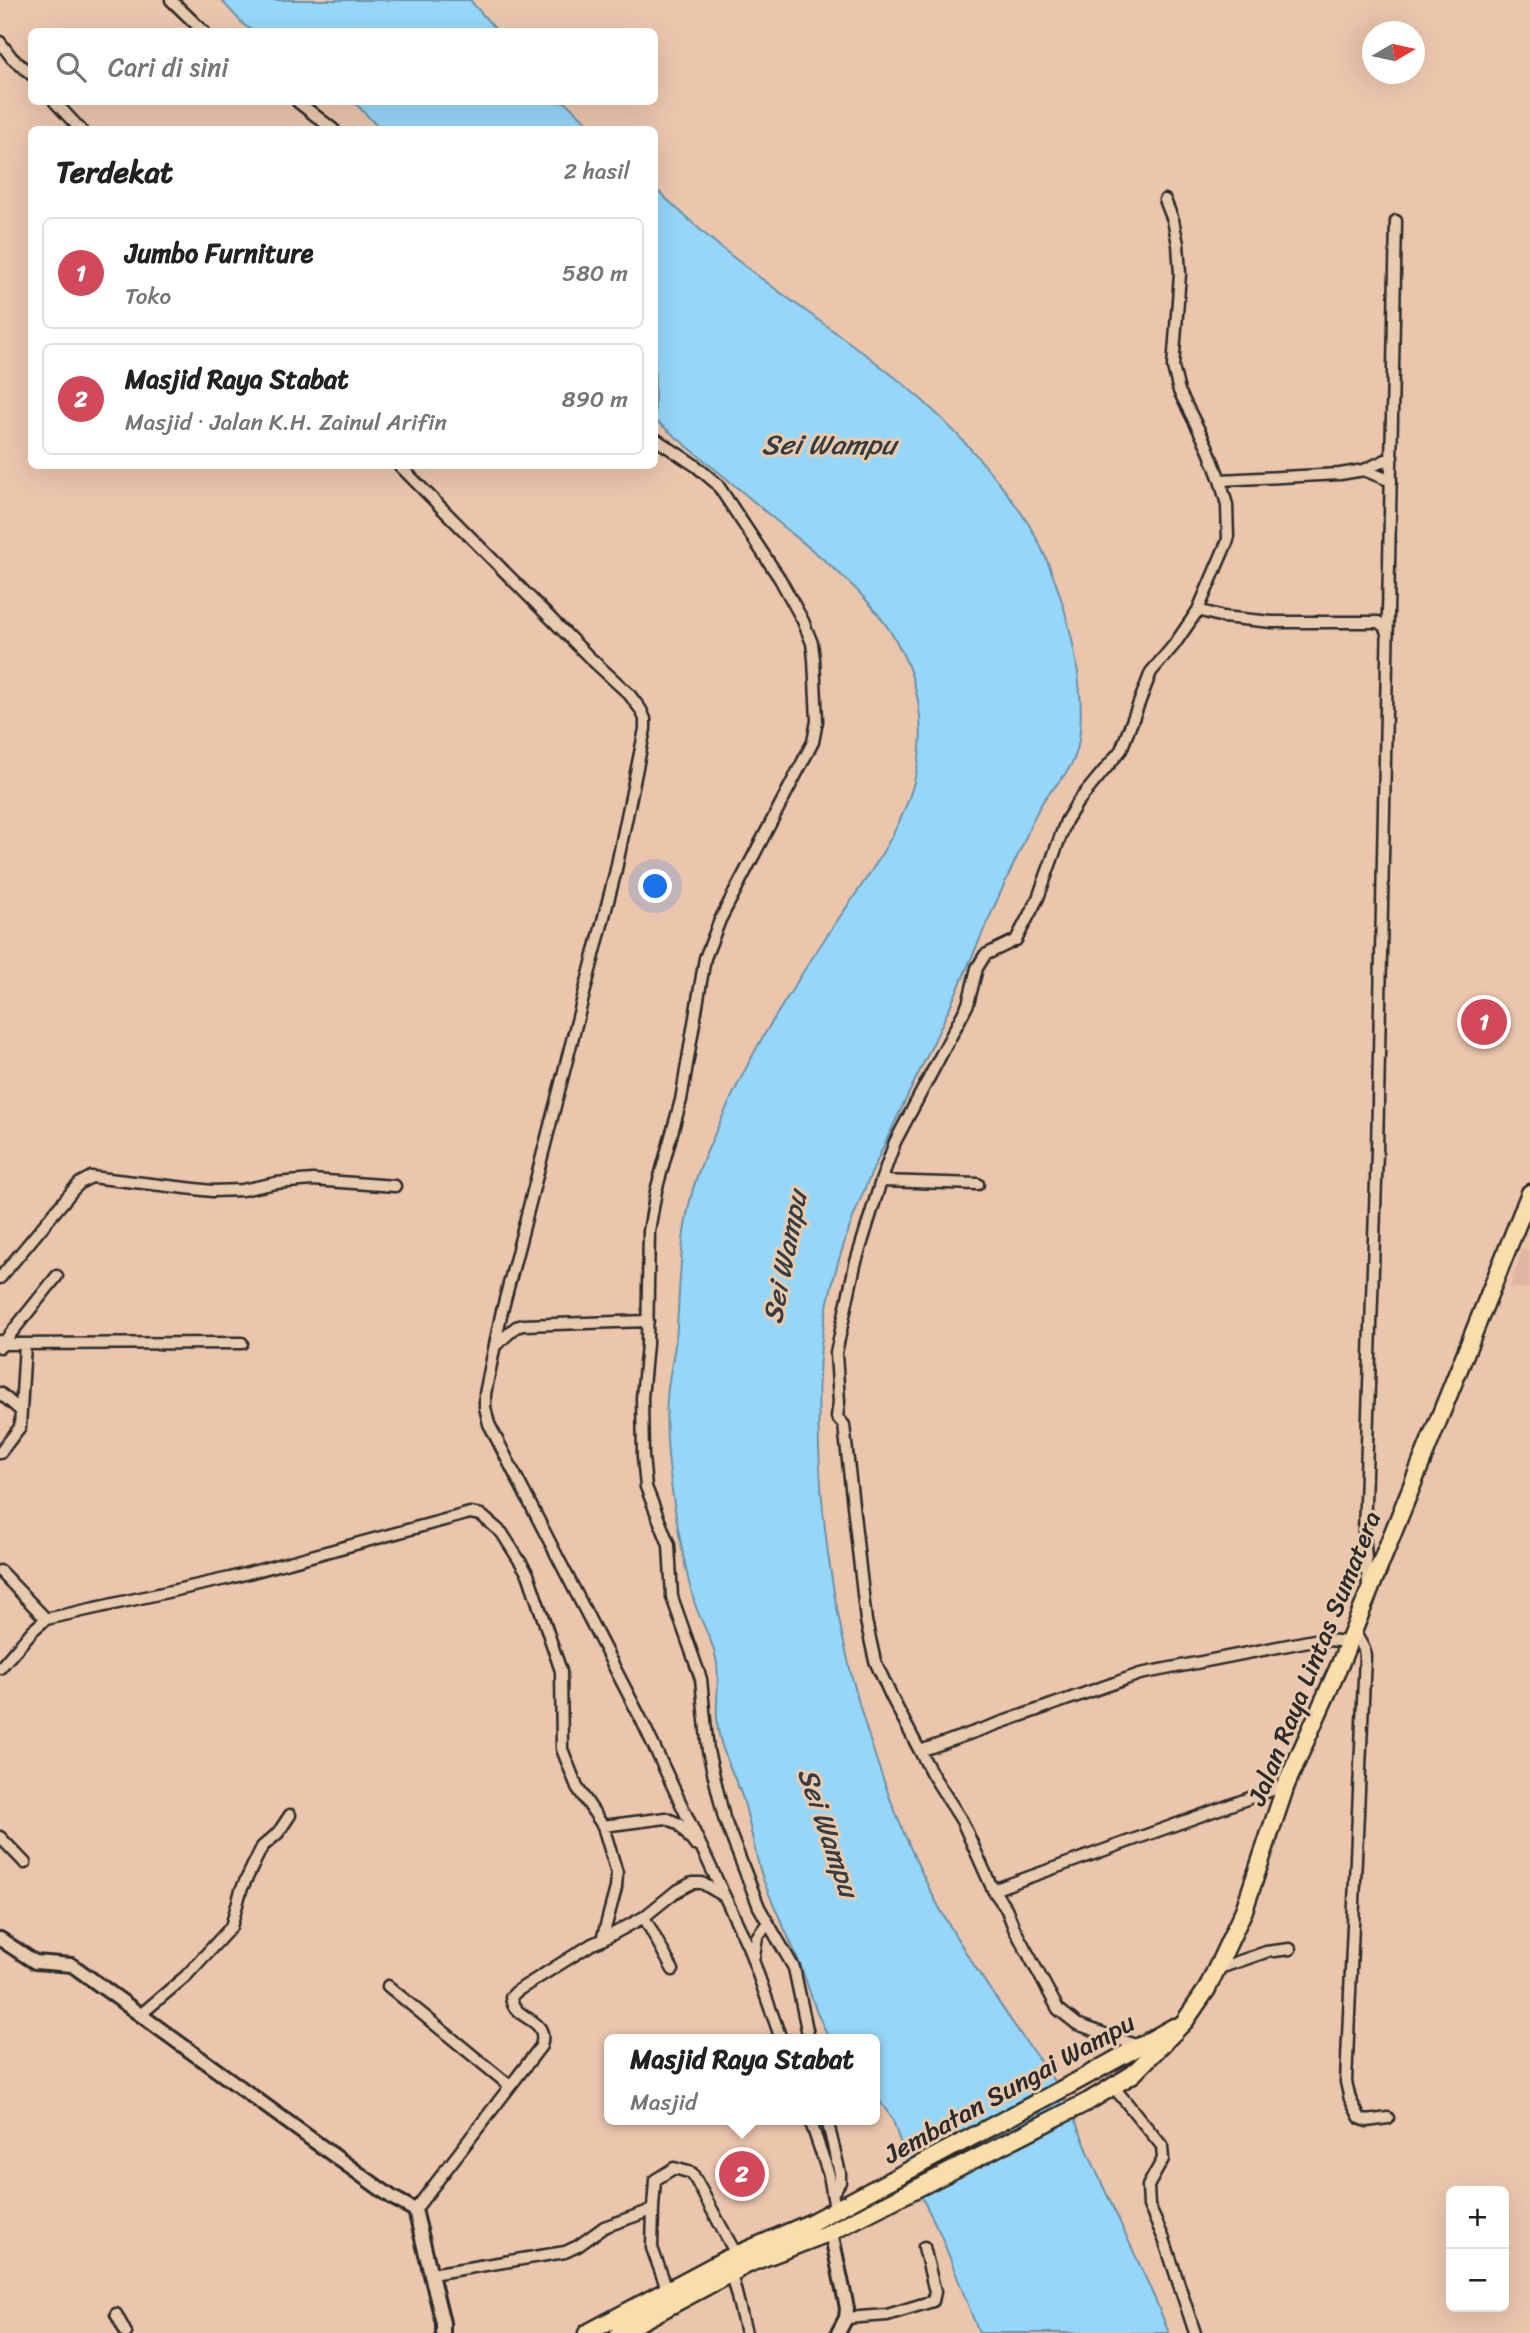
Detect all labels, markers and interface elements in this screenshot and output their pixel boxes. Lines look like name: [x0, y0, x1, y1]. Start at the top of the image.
north arrow: [1362, 21, 1425, 84]
search box: [28, 28, 658, 105]
text: Cari di sini: [108, 44, 229, 90]
icon: search: [52, 48, 90, 86]
text: Terdekat: [56, 145, 173, 199]
text: 2 hasil: [564, 151, 630, 192]
text: Jumbo Furniture: [125, 230, 313, 276]
text: 1: [76, 253, 86, 294]
text: 580 m: [562, 253, 628, 294]
text: Toko: [125, 276, 171, 317]
text: Masjid Raya Stabat: [125, 356, 349, 402]
text: 2: [74, 379, 88, 420]
text: 890 m: [562, 379, 628, 420]
text: Masjid · Jalan K.H. Zainul Arifin: [125, 402, 447, 443]
water label: Sei Wampu: [762, 420, 900, 469]
your location: [638, 869, 672, 903]
pin: 1: [1461, 996, 1507, 1048]
water label: Sei Wampu: [748, 1183, 822, 1328]
street label: Jalan Raya Lintas Sumatera: [1233, 1504, 1394, 1813]
water label: Sei Wampu: [784, 1761, 875, 1907]
street label: Jembatan Sungai Wampu: [874, 2000, 1143, 2177]
popup: [604, 2034, 880, 2125]
text: Masjid Raya Stabat: [630, 2036, 854, 2082]
text: Masjid: [630, 2082, 697, 2123]
pin: 2: [719, 2148, 765, 2200]
map controls: [1446, 2186, 1509, 2312]
button: +: [1446, 2186, 1509, 2249]
button: −: [1446, 2249, 1509, 2312]

